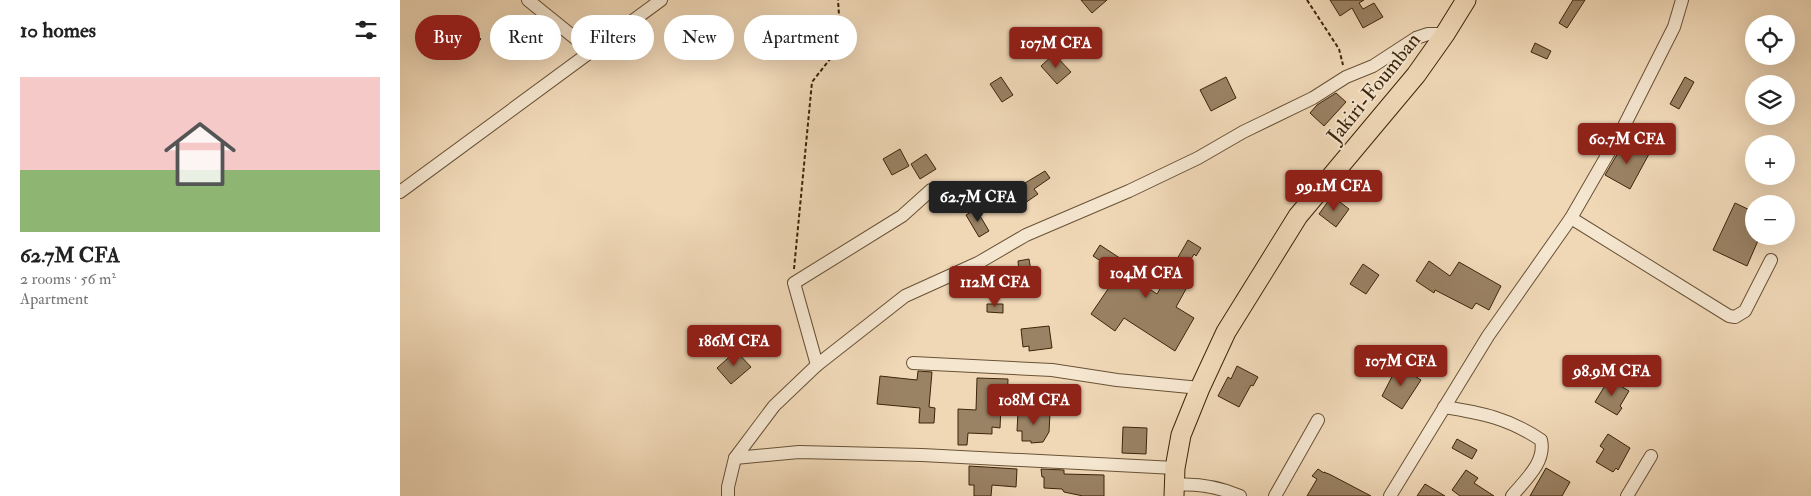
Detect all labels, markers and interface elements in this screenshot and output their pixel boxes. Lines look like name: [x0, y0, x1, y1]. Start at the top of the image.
chip: Buy: [415, 15, 480, 60]
chip: Rent: [490, 15, 561, 60]
chip: Filters: [571, 15, 654, 60]
chip: New: [664, 15, 734, 60]
chip: Apartment: [744, 15, 857, 60]
map controls: [1745, 15, 1795, 245]
button: locate: [1745, 15, 1795, 65]
icon: filters: [352, 16, 380, 44]
text: 10 homes: [20, 17, 96, 44]
pin: 107M CFA: [1004, 27, 1108, 69]
street label: Jakiri-Foumban: [1321, 27, 1427, 149]
text: 107M CFA: [1020, 33, 1092, 53]
button: layers: [1745, 75, 1795, 125]
icon: home: [155, 109, 245, 199]
pin: 60.7M CFA: [1570, 122, 1684, 165]
text: 60.7M CFA: [1589, 129, 1665, 149]
button: +: [1745, 135, 1795, 185]
pin: 99.1M CFA: [1277, 170, 1391, 212]
text: 99.1M CFA: [1296, 176, 1372, 196]
pin: 62.7M CFA: [921, 180, 1035, 223]
text: 62.7M CFA: [940, 187, 1016, 207]
button: −: [1745, 195, 1795, 245]
text: 62.7M CFA: [20, 242, 120, 269]
pin: 104M CFA: [1094, 256, 1198, 299]
text: 104M CFA: [1110, 263, 1182, 283]
pin: 112M CFA: [943, 266, 1047, 308]
text: 2 rooms · 56 m²: [20, 269, 116, 289]
text: 112M CFA: [960, 272, 1030, 292]
text: Apartment: [20, 289, 88, 309]
pin: 186M CFA: [682, 324, 786, 367]
text: 186M CFA: [698, 331, 770, 351]
pin: 107M CFA: [1349, 344, 1453, 387]
text: 107M CFA: [1365, 351, 1437, 371]
pin: 98.9M CFA: [1555, 354, 1669, 397]
text: 98.9M CFA: [1573, 361, 1651, 381]
pin: 108M CFA: [982, 384, 1086, 426]
text: 108M CFA: [998, 390, 1070, 410]

